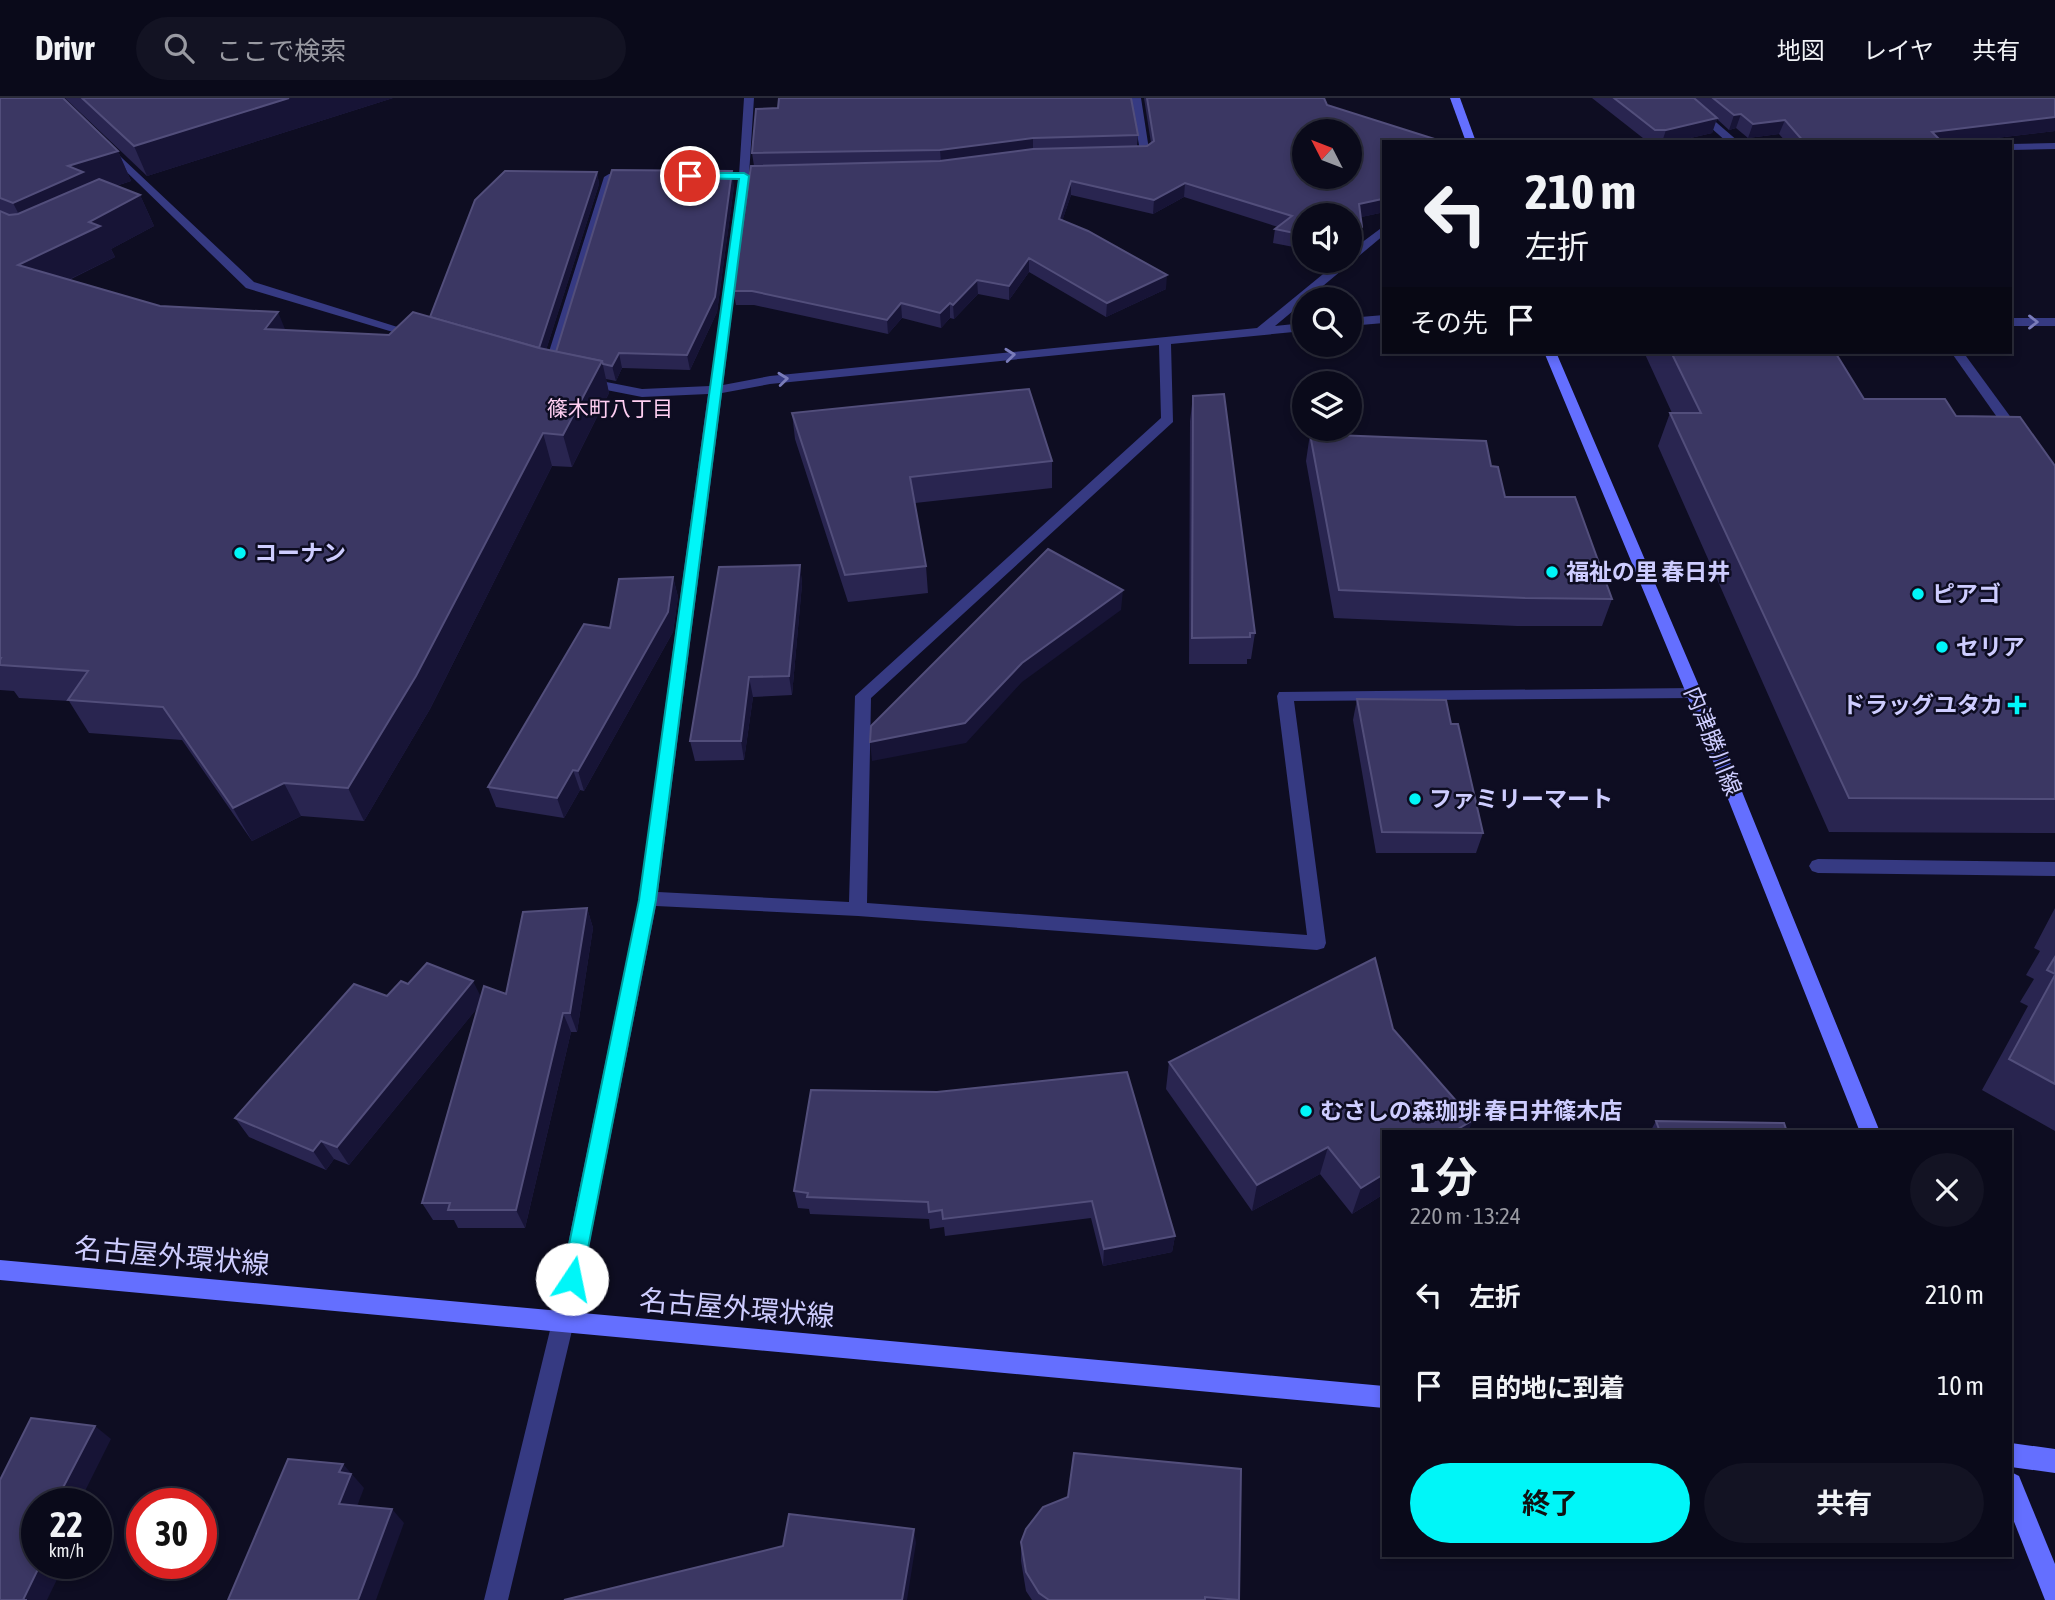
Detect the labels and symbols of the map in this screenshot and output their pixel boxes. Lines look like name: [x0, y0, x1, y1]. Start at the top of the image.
north arrow: [1292, 119, 1362, 189]
pin: [660, 146, 720, 206]
one-way arrow: [2028, 314, 2039, 330]
one-way arrow: [1004, 348, 1016, 363]
one-way arrow: [778, 371, 789, 386]
district label: 篠木町八丁目: [547, 396, 673, 420]
place label: コーナン: [254, 540, 346, 566]
marker: コーナン: [232, 545, 248, 561]
place label: 福祉の里 春日井: [1566, 559, 1730, 585]
marker: 福祉の里 春日井: [1544, 564, 1560, 580]
place label: ピアゴ: [1932, 581, 2001, 607]
marker: ピアゴ: [1910, 586, 1926, 602]
place label: セリア: [1956, 634, 2025, 660]
marker: セリア: [1934, 639, 1950, 655]
street label: 内津勝川線: [1679, 683, 1747, 799]
place label: ドラッグユタカ: [1842, 692, 2003, 718]
marker: ドラッグユタカ: [2009, 697, 2025, 713]
place label: ファミリーマート: [1429, 786, 1613, 812]
marker: ファミリーマート: [1407, 791, 1423, 807]
place label: むさしの森珈琲 春日井篠木店: [1320, 1098, 1622, 1124]
marker: むさしの森珈琲 春日井篠木店: [1298, 1103, 1314, 1119]
street label: 名古屋外環状線: [73, 1232, 271, 1280]
position arrow: [535, 1242, 609, 1316]
street label: 名古屋外環状線: [638, 1284, 836, 1332]
speed limit sign: 30: [126, 1488, 217, 1579]

